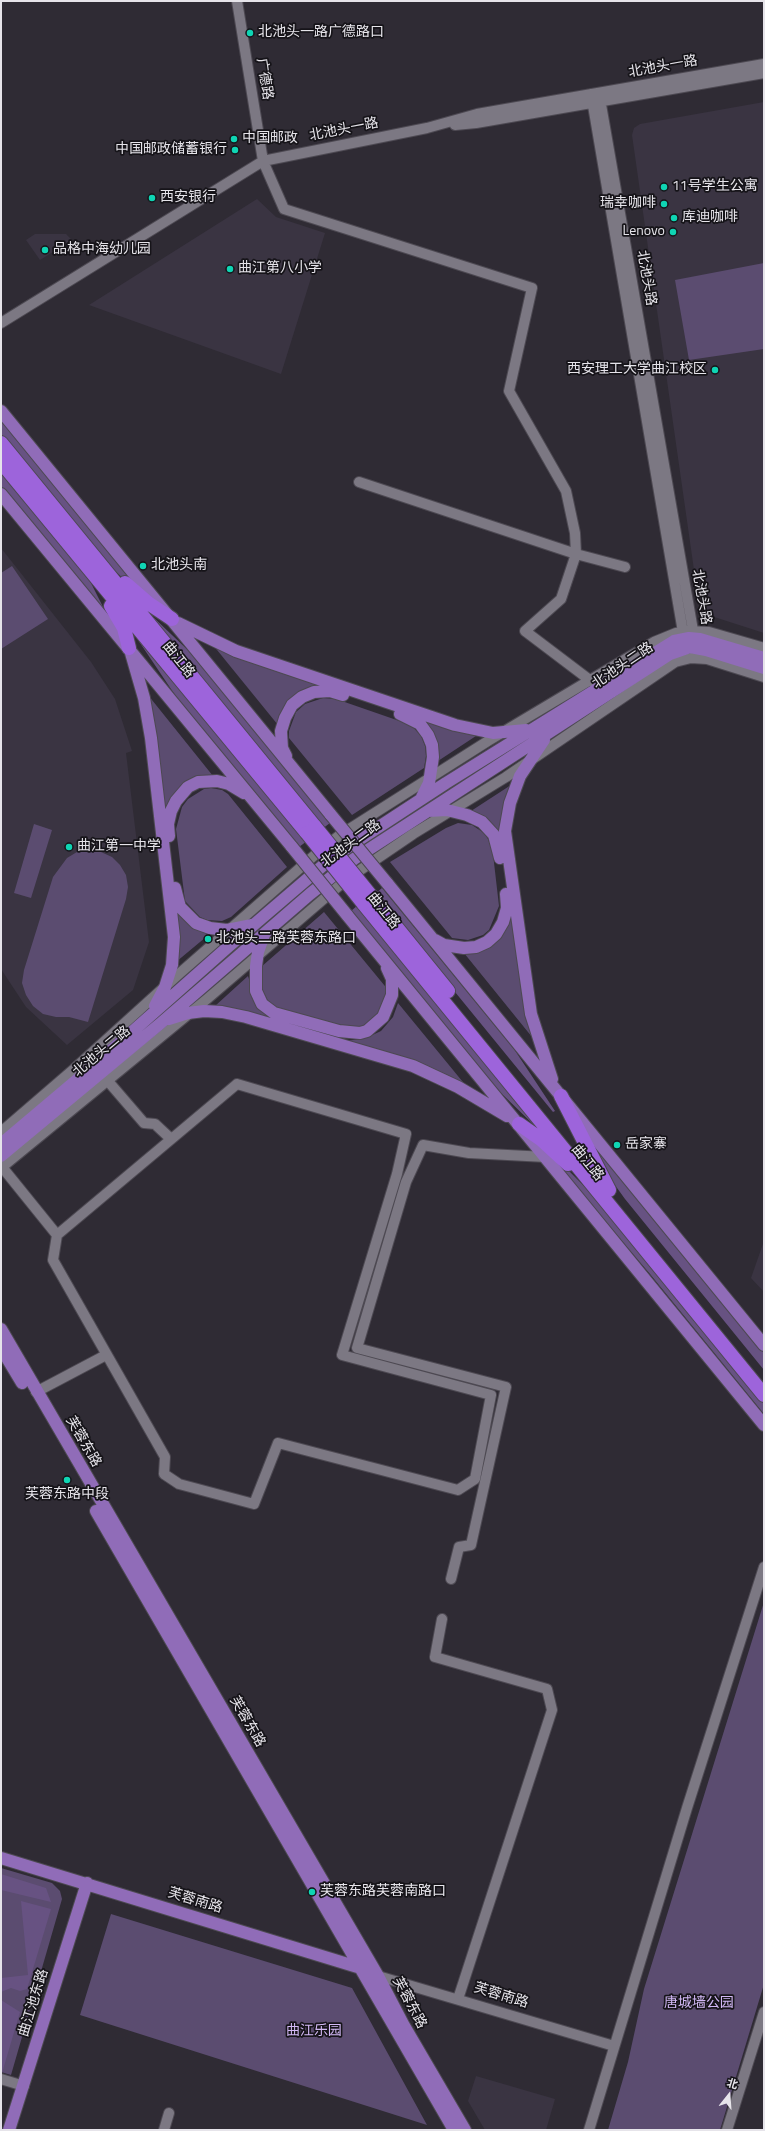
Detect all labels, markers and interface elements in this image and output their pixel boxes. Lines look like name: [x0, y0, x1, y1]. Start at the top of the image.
place label: 北池头一路广德路口: [258, 25, 384, 41]
marker: 北池头一路广德路口: [245, 28, 255, 38]
street label: 北池头一路: [627, 53, 699, 81]
street label: 广德路: [252, 57, 276, 101]
street label: 北池头一路: [308, 115, 380, 145]
place label: 中国邮政: [242, 131, 298, 147]
marker: 中国邮政: [229, 134, 239, 144]
place label: 中国邮政储蓄银行: [115, 142, 227, 158]
marker: 中国邮政储蓄银行: [230, 145, 240, 155]
place label: 11号学生公寓: [672, 179, 758, 195]
marker: 11号学生公寓: [659, 182, 669, 192]
place label: 西安银行: [160, 190, 216, 206]
marker: 西安银行: [147, 193, 157, 203]
place label: 瑞幸咖啡: [600, 196, 656, 212]
marker: 瑞幸咖啡: [659, 199, 669, 209]
place label: 库迪咖啡: [682, 210, 738, 226]
marker: 库迪咖啡: [669, 213, 679, 223]
place label: Lenovo: [623, 224, 665, 240]
marker: Lenovo: [668, 227, 678, 237]
place label: 品格中海幼儿园: [53, 242, 151, 258]
marker: 品格中海幼儿园: [40, 245, 50, 255]
street label: 北池头路: [633, 249, 659, 307]
place label: 曲江第八小学: [238, 261, 322, 277]
marker: 曲江第八小学: [225, 264, 235, 274]
place label: 西安理工大学曲江校区: [567, 362, 707, 378]
marker: 西安理工大学曲江校区: [710, 365, 720, 375]
place label: 北池头南: [151, 558, 207, 574]
marker: 北池头南: [138, 561, 148, 571]
street label: 北池头路: [688, 568, 714, 626]
street label: 曲江路: [158, 638, 198, 682]
street label: 北池头二路: [589, 639, 657, 693]
street label: 北池头二路: [318, 817, 384, 871]
place label: 曲江第一中学: [77, 839, 161, 855]
marker: 曲江第一中学: [64, 842, 74, 852]
street label: 曲江路: [363, 889, 403, 933]
place label: 北池头二路芙蓉东路口: [216, 931, 356, 947]
marker: 北池头二路芙蓉东路口: [203, 934, 213, 944]
street label: 北池头二路: [70, 1023, 134, 1081]
place label: 岳家寨: [625, 1137, 667, 1153]
marker: 岳家寨: [612, 1140, 622, 1150]
street label: 曲江路: [567, 1141, 607, 1185]
street label: 芙蓉东路: [62, 1414, 104, 1470]
marker: 芙蓉东路中段: [62, 1475, 72, 1485]
place label: 芙蓉东路中段: [25, 1487, 109, 1503]
street label: 芙蓉东路: [226, 1694, 268, 1750]
place label: 芙蓉东路芙蓉南路口: [320, 1884, 446, 1900]
street label: 芙蓉南路: [166, 1885, 224, 1917]
marker: 芙蓉东路芙蓉南路口: [307, 1887, 317, 1897]
street label: 曲江池东路: [16, 1967, 52, 2039]
street label: 芙蓉东路: [388, 1974, 430, 2032]
street label: 芙蓉南路: [472, 1980, 530, 2012]
park label: 唐城墙公园: [664, 1996, 734, 2012]
park label: 曲江乐园: [286, 2024, 342, 2040]
text: 北: [725, 2074, 740, 2093]
north arrow: [709, 2075, 749, 2115]

